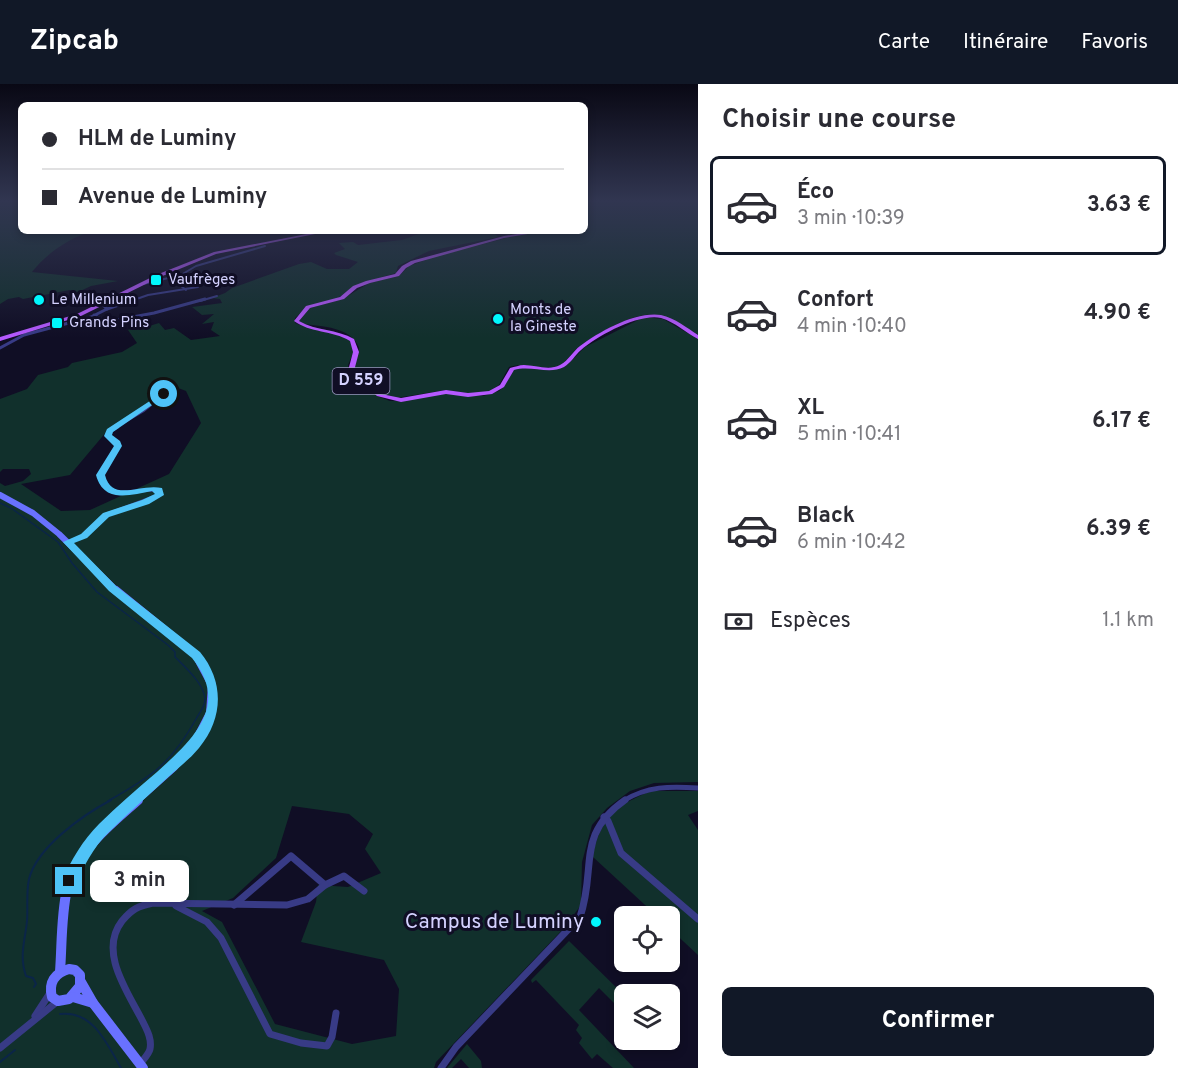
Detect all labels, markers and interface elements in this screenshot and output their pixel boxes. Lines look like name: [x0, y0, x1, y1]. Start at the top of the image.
text: Zipcab: [30, 24, 119, 60]
text: Carte: [878, 29, 930, 56]
text: Itinéraire: [963, 29, 1048, 56]
text: Favoris: [1081, 29, 1148, 56]
text: Choisir une course: [722, 103, 956, 137]
text: HLM de Luminy: [78, 126, 236, 153]
icon: car: [725, 179, 779, 233]
text: Éco: [797, 179, 834, 206]
text: Avenue de Luminy: [78, 184, 267, 211]
text: 3.63 €: [1087, 192, 1151, 219]
text: 3 min · 10:39: [797, 206, 905, 232]
place label: Vaufrèges: [168, 271, 235, 290]
marker: Vaufrèges: [149, 273, 163, 287]
icon: car: [725, 287, 779, 341]
text: Confort: [797, 287, 874, 314]
place label: Le Millenium: [51, 291, 136, 310]
marker: Le Millenium: [32, 293, 46, 307]
text: 4.90 €: [1084, 300, 1151, 327]
place label: Monts de la Gineste: [510, 301, 577, 337]
marker: Monts de la Gineste: [491, 312, 505, 326]
place label: Grands Pins: [69, 314, 149, 333]
text: 4 min · 10:40: [797, 314, 907, 340]
marker: Grands Pins: [50, 316, 64, 330]
road number: D 559: [332, 368, 389, 394]
route start: [150, 380, 177, 407]
icon: car: [725, 395, 779, 449]
text: XL: [797, 395, 824, 422]
text: 6.17 €: [1092, 408, 1151, 435]
text: 5 min · 10:41: [797, 422, 901, 448]
icon: car: [725, 503, 779, 557]
text: Black: [797, 503, 855, 530]
text: 6.39 €: [1086, 516, 1151, 543]
text: 6 min · 10:42: [797, 530, 906, 556]
icon: cash: [722, 605, 755, 638]
text: Espèces: [770, 608, 851, 635]
text: 1.1 km: [1102, 608, 1154, 634]
callout: 3 min: [90, 860, 189, 902]
route end: [55, 867, 82, 894]
text: 3 min: [113, 868, 166, 894]
map controls: [614, 906, 680, 1050]
button: locate: [614, 906, 680, 972]
place label: Campus de Luminy: [405, 909, 584, 936]
marker: Campus de Luminy: [589, 915, 603, 929]
button: layers: [614, 984, 680, 1050]
button: Confirmer: [722, 987, 1154, 1056]

